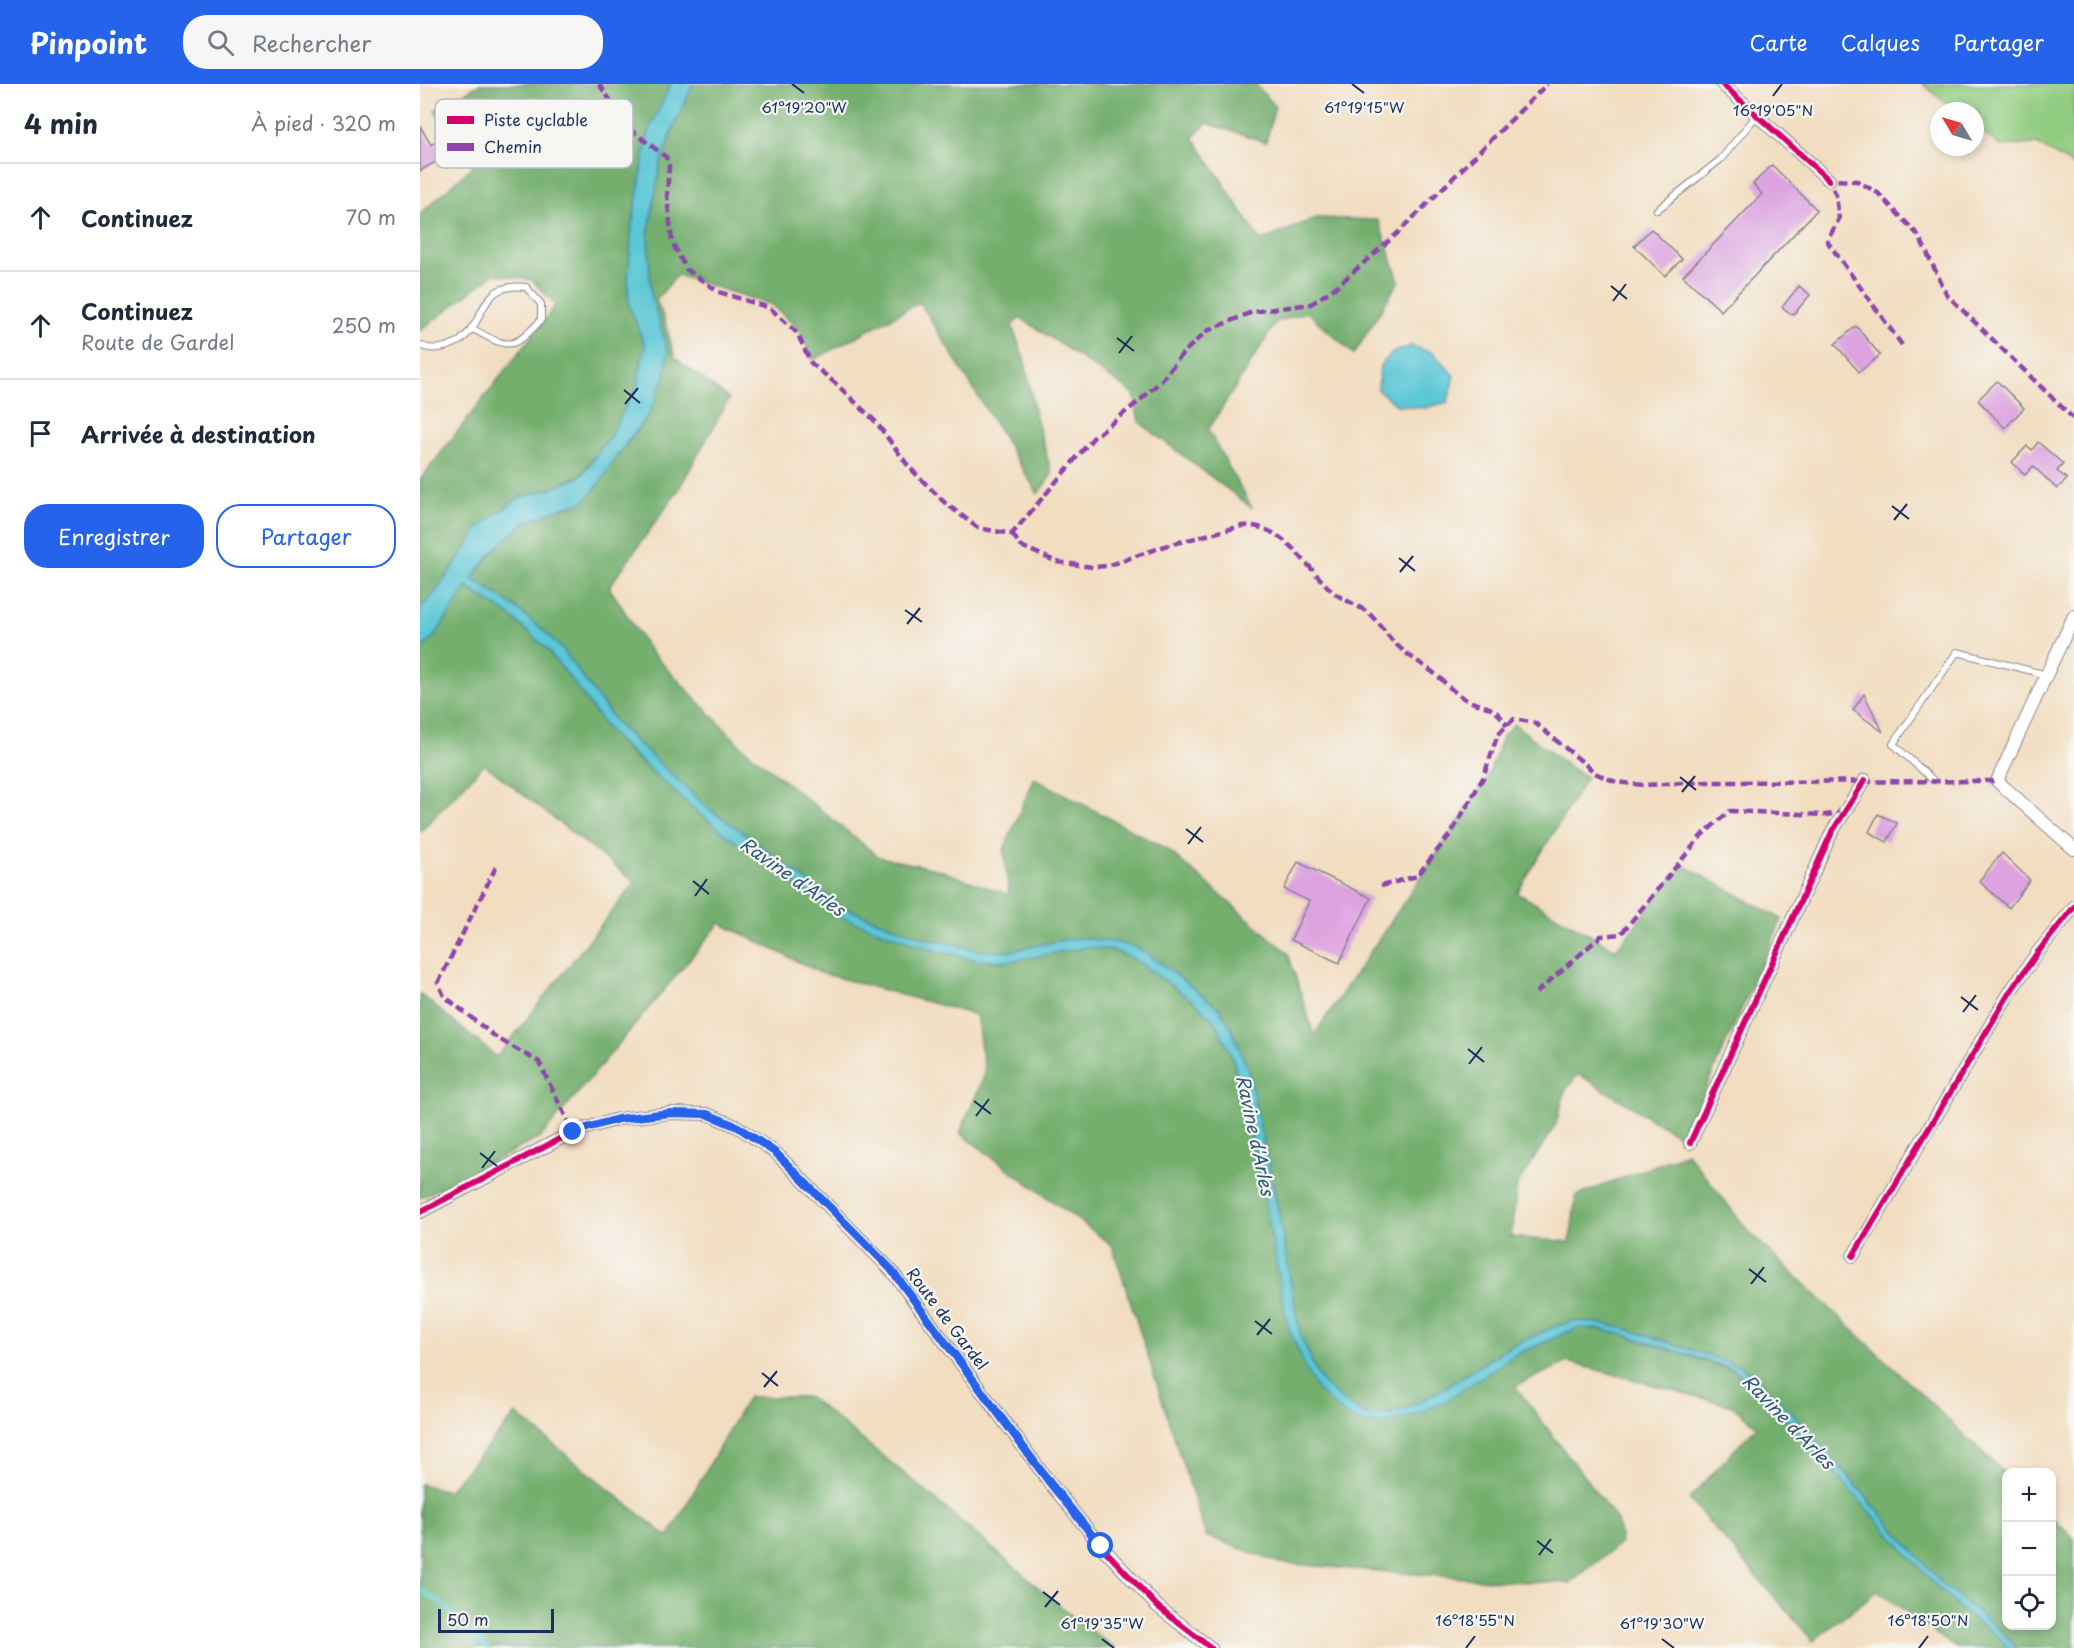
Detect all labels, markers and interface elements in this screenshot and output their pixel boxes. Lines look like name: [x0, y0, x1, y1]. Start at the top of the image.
search box: [183, 15, 603, 69]
text: Pinpoint: [30, 21, 147, 64]
icon: search: [204, 26, 237, 59]
text: Rechercher: [252, 26, 371, 59]
text: Carte: [1750, 26, 1808, 58]
text: Calques: [1841, 26, 1920, 58]
text: Partager: [1953, 26, 2044, 58]
text: 61°19'20"W: [761, 95, 847, 118]
text: 61°19'15"W: [1324, 95, 1405, 118]
text: 16°19'05"N: [1733, 98, 1813, 121]
legend: [435, 99, 633, 168]
north arrow: [1930, 102, 1984, 156]
text: 4 min: [24, 104, 98, 143]
text: Piste cyclable: [484, 107, 588, 131]
text: À pied · 320 m: [251, 108, 396, 138]
text: Chemin: [484, 134, 542, 158]
icon: ahead: [24, 201, 57, 234]
text: Continuez: [81, 201, 193, 234]
text: 70 m: [346, 202, 396, 232]
text: Continuez: [81, 294, 193, 327]
icon: ahead: [24, 309, 57, 342]
text: 250 m: [332, 310, 396, 340]
text: Route de Gardel: [81, 327, 235, 357]
icon: arrive: [24, 417, 57, 450]
text: Arrivée à destination: [81, 417, 315, 450]
button: Enregistrer: [24, 504, 204, 568]
button: Partager: [216, 504, 396, 568]
water label: Ravine d'Arles: [735, 830, 852, 923]
water label: Ravine d'Arles: [1230, 1072, 1282, 1199]
route end: [559, 1118, 585, 1144]
street label: Route de Gardel: [901, 1262, 995, 1374]
water label: Ravine d'Arles: [1737, 1368, 1843, 1476]
map controls: [2002, 1468, 2056, 1630]
button: +: [2002, 1468, 2056, 1522]
button: −: [2002, 1522, 2056, 1576]
route start: [1087, 1532, 1113, 1558]
button: locate: [2002, 1576, 2056, 1630]
scale bar: [438, 1606, 554, 1634]
text: 50 m: [447, 1607, 488, 1631]
text: 16°18'55"N: [1435, 1608, 1515, 1631]
text: 16°18'50"N: [1887, 1608, 1969, 1631]
text: 61°19'35"W: [1060, 1611, 1144, 1634]
text: 61°19'30"W: [1620, 1611, 1705, 1634]

